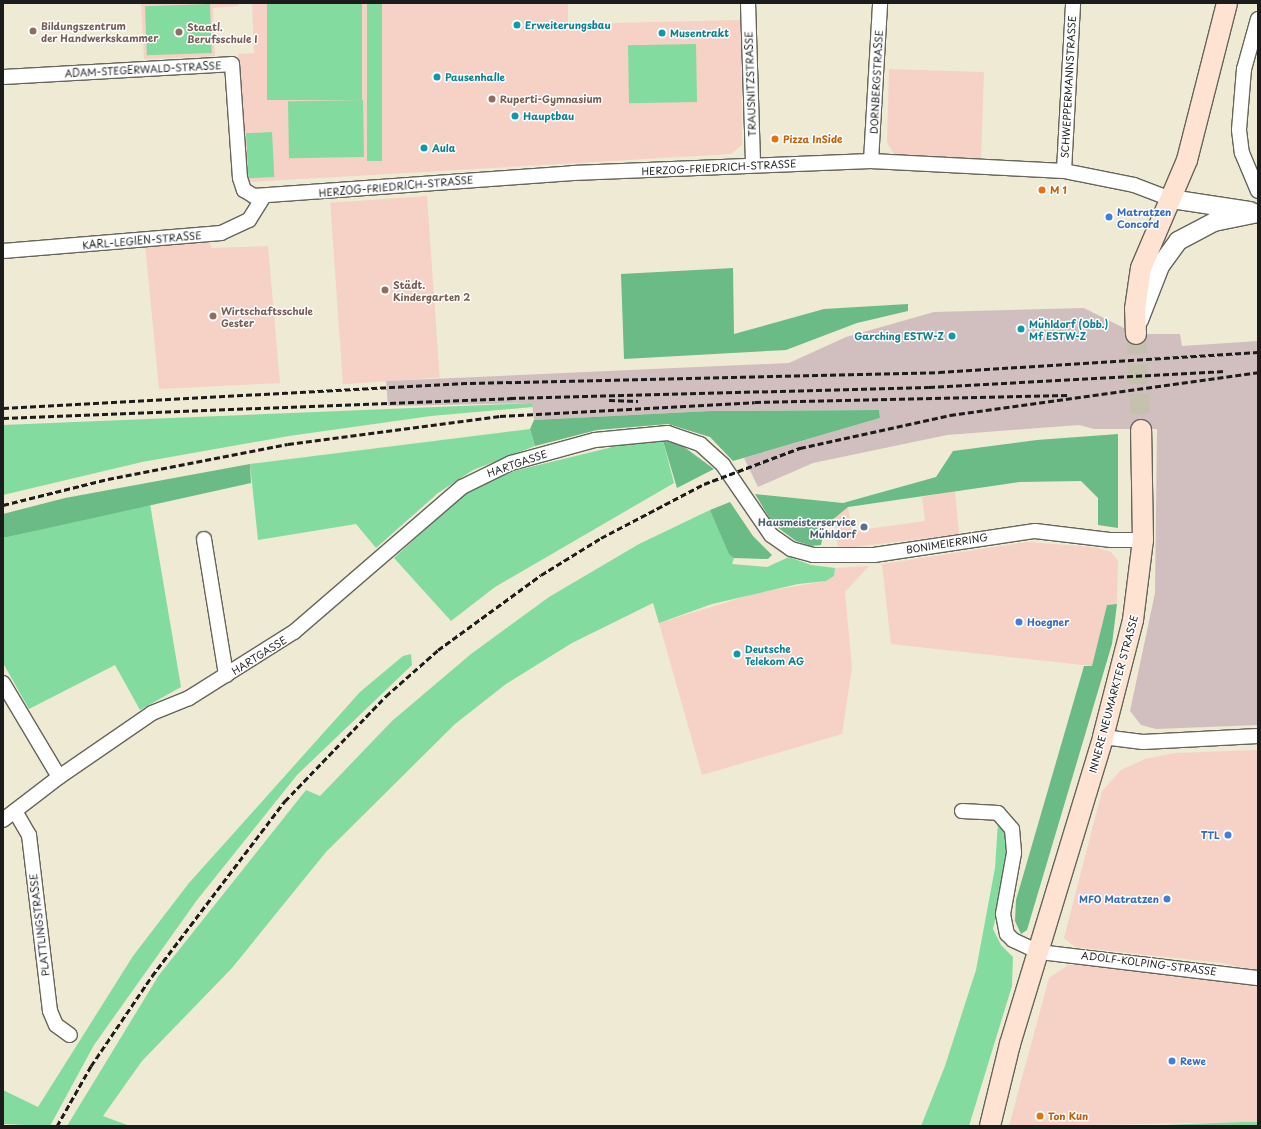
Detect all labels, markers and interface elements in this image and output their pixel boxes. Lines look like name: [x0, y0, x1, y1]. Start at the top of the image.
street label: SCHWEPPERMANNSTRASSE: [1058, 15, 1078, 159]
place label: Bildungszentrum der Handwerkskammer: [41, 19, 160, 42]
place label: Erweiterungsbau: [525, 19, 611, 31]
place label: Staatl. Berufsschule I: [187, 20, 258, 44]
marker: Erweiterungsbau: [512, 20, 522, 30]
marker: Bildungszentrum der Handwerkskammer: [28, 26, 38, 36]
marker: Staatl. Berufsschule I: [174, 27, 184, 37]
place label: Musentrakt: [670, 27, 729, 39]
marker: Musentrakt: [657, 28, 667, 38]
street label: DORNBERGSTRASSE: [867, 30, 885, 134]
street label: TRAUSNITZSTRASSE: [742, 31, 758, 137]
street label: ADAM-STEGERWALD-STRASSE: [64, 59, 222, 79]
place label: Pausenhalle: [445, 71, 505, 83]
marker: Pausenhalle: [432, 72, 442, 82]
place label: Ruperti-Gymnasium: [500, 93, 602, 105]
marker: Ruperti-Gymnasium: [487, 94, 497, 104]
place label: Hauptbau: [523, 110, 574, 122]
marker: Hauptbau: [510, 111, 520, 121]
place label: Pizza InSide: [783, 133, 843, 145]
marker: Pizza InSide: [770, 134, 780, 144]
place label: Aula: [432, 142, 455, 154]
marker: Aula: [419, 143, 429, 153]
street label: HERZOG-FRIEDRICH-STRASSE: [641, 157, 797, 177]
street label: HERZOG-FRIEDRICH-STRASSE: [318, 173, 474, 199]
place label: M 1: [1050, 184, 1067, 196]
marker: M 1: [1037, 185, 1047, 195]
place label: Matratzen Concord: [1117, 205, 1171, 228]
marker: Matratzen Concord: [1104, 212, 1114, 222]
street label: KARL-LEGIEN-STRASSE: [82, 229, 202, 251]
place label: Städt. Kindergarten 2: [393, 278, 471, 302]
marker: Städt. Kindergarten 2: [380, 285, 390, 295]
place label: Wirtschaftsschule Gester: [221, 304, 313, 328]
marker: Wirtschaftsschule Gester: [208, 311, 218, 321]
place label: Mühldorf (Obb.) Mf ESTW-Z: [1029, 317, 1108, 340]
marker: Mühldorf (Obb.) Mf ESTW-Z: [1016, 324, 1026, 334]
place label: Garching ESTW-Z: [854, 330, 944, 342]
marker: Garching ESTW-Z: [947, 331, 957, 341]
street label: HARTGASSE: [485, 447, 549, 479]
place label: Hausmeisterservice Mühldorf: [758, 515, 856, 538]
marker: Hausmeisterservice Mühldorf: [859, 522, 869, 532]
street label: BONIMEIERRING: [905, 531, 989, 555]
street label: INNERE NEUMARKTER STRASSE: [1086, 613, 1140, 775]
place label: Hoegner: [1027, 616, 1069, 628]
marker: Hoegner: [1014, 617, 1024, 627]
street label: HARTGASSE: [229, 633, 289, 677]
place label: Deutsche Telekom AG: [745, 642, 805, 666]
marker: Deutsche Telekom AG: [732, 649, 742, 659]
place label: TTL: [1201, 829, 1220, 841]
marker: TTL: [1223, 830, 1233, 840]
street label: PLATTLINGSTRASSE: [27, 873, 51, 977]
place label: MFO Matratzen: [1078, 893, 1159, 905]
marker: MFO Matratzen: [1162, 894, 1172, 904]
street label: ADOLF-KOLPING-STRASSE: [1081, 949, 1217, 977]
place label: Rewe: [1180, 1055, 1206, 1067]
marker: Rewe: [1167, 1056, 1177, 1066]
place label: Ton Kun: [1048, 1110, 1089, 1122]
marker: Ton Kun: [1035, 1111, 1045, 1121]

